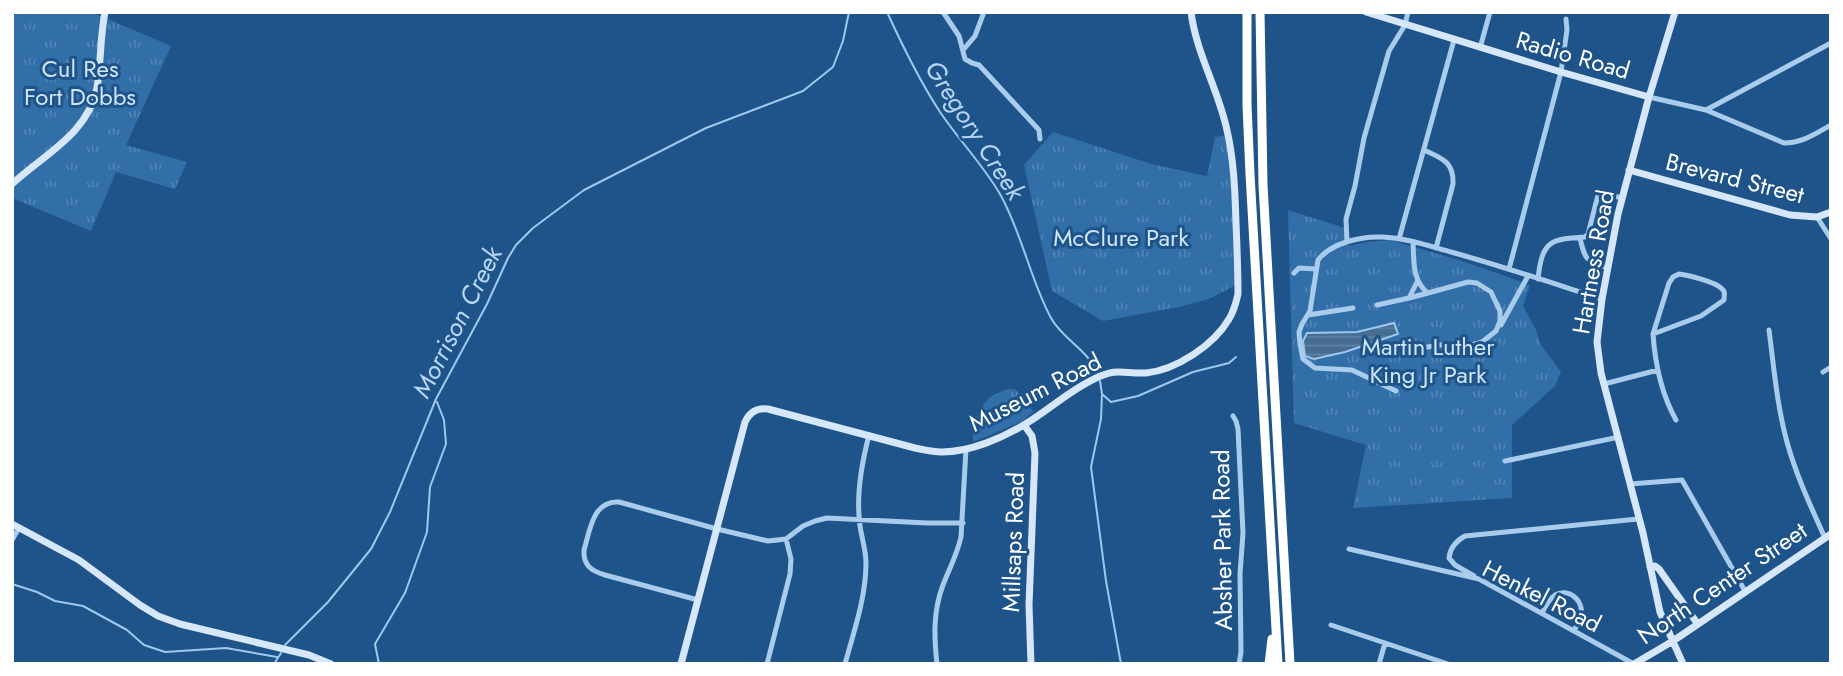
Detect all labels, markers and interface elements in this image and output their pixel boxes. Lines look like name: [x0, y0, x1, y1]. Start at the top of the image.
street label: Radio Road: [1512, 22, 1634, 88]
park label: Cul Res Fort Dobbs: [24, 51, 136, 114]
water label: Gregory Creek: [915, 53, 1036, 209]
street label: Brevard Street: [1662, 144, 1808, 212]
street label: Hartness Road: [1563, 187, 1623, 337]
park label: McClure Park: [1053, 220, 1189, 255]
water label: Morrison Creek: [402, 238, 512, 404]
park label: Martin Luther King Jr Park: [1362, 329, 1495, 392]
street label: Museum Road: [963, 344, 1107, 440]
street label: Absher Park Road: [1203, 449, 1241, 631]
street label: Millsaps Road: [993, 471, 1033, 613]
street label: North Center Street: [1630, 513, 1814, 653]
street label: Henkel Road: [1477, 551, 1607, 641]

